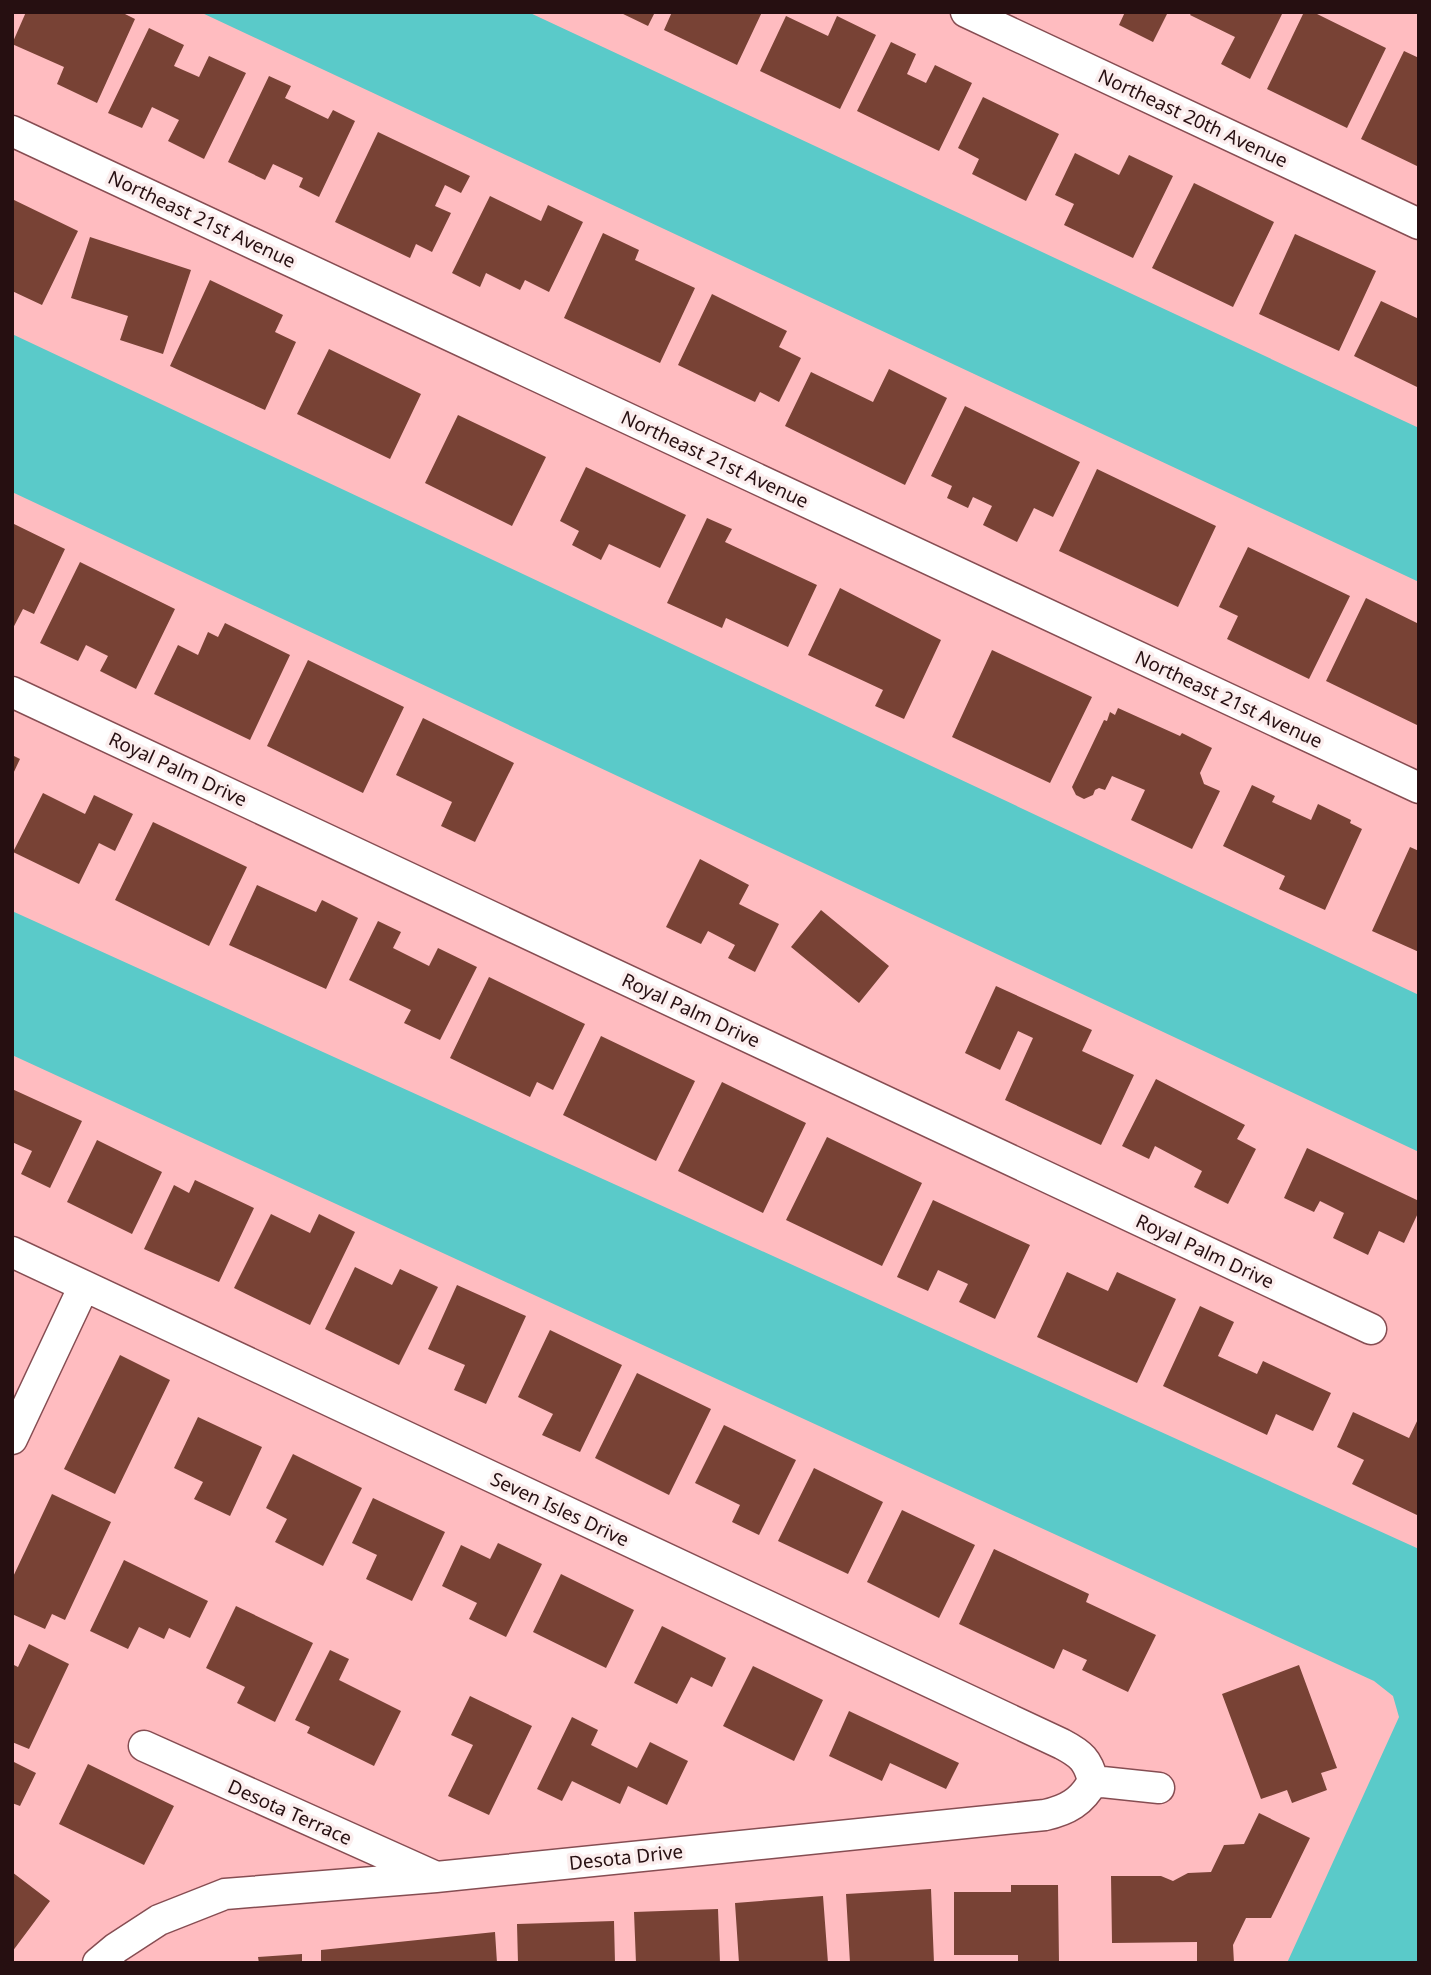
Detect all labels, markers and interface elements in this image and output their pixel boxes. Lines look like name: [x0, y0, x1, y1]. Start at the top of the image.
street label: Northeast 20th Avenue: [1094, 63, 1292, 173]
street label: Northeast 21st Avenue: [104, 164, 300, 274]
street label: Northeast 21st Avenue: [617, 404, 813, 514]
street label: Northeast 21st Avenue: [1131, 644, 1327, 754]
street label: Royal Palm Drive: [105, 726, 251, 812]
street label: Royal Palm Drive: [618, 967, 764, 1053]
street label: Royal Palm Drive: [1132, 1208, 1278, 1294]
street label: Seven Isles Drive: [487, 1466, 633, 1552]
street label: Desota Terrace: [224, 1773, 356, 1851]
street label: Desota Drive: [568, 1838, 684, 1876]

